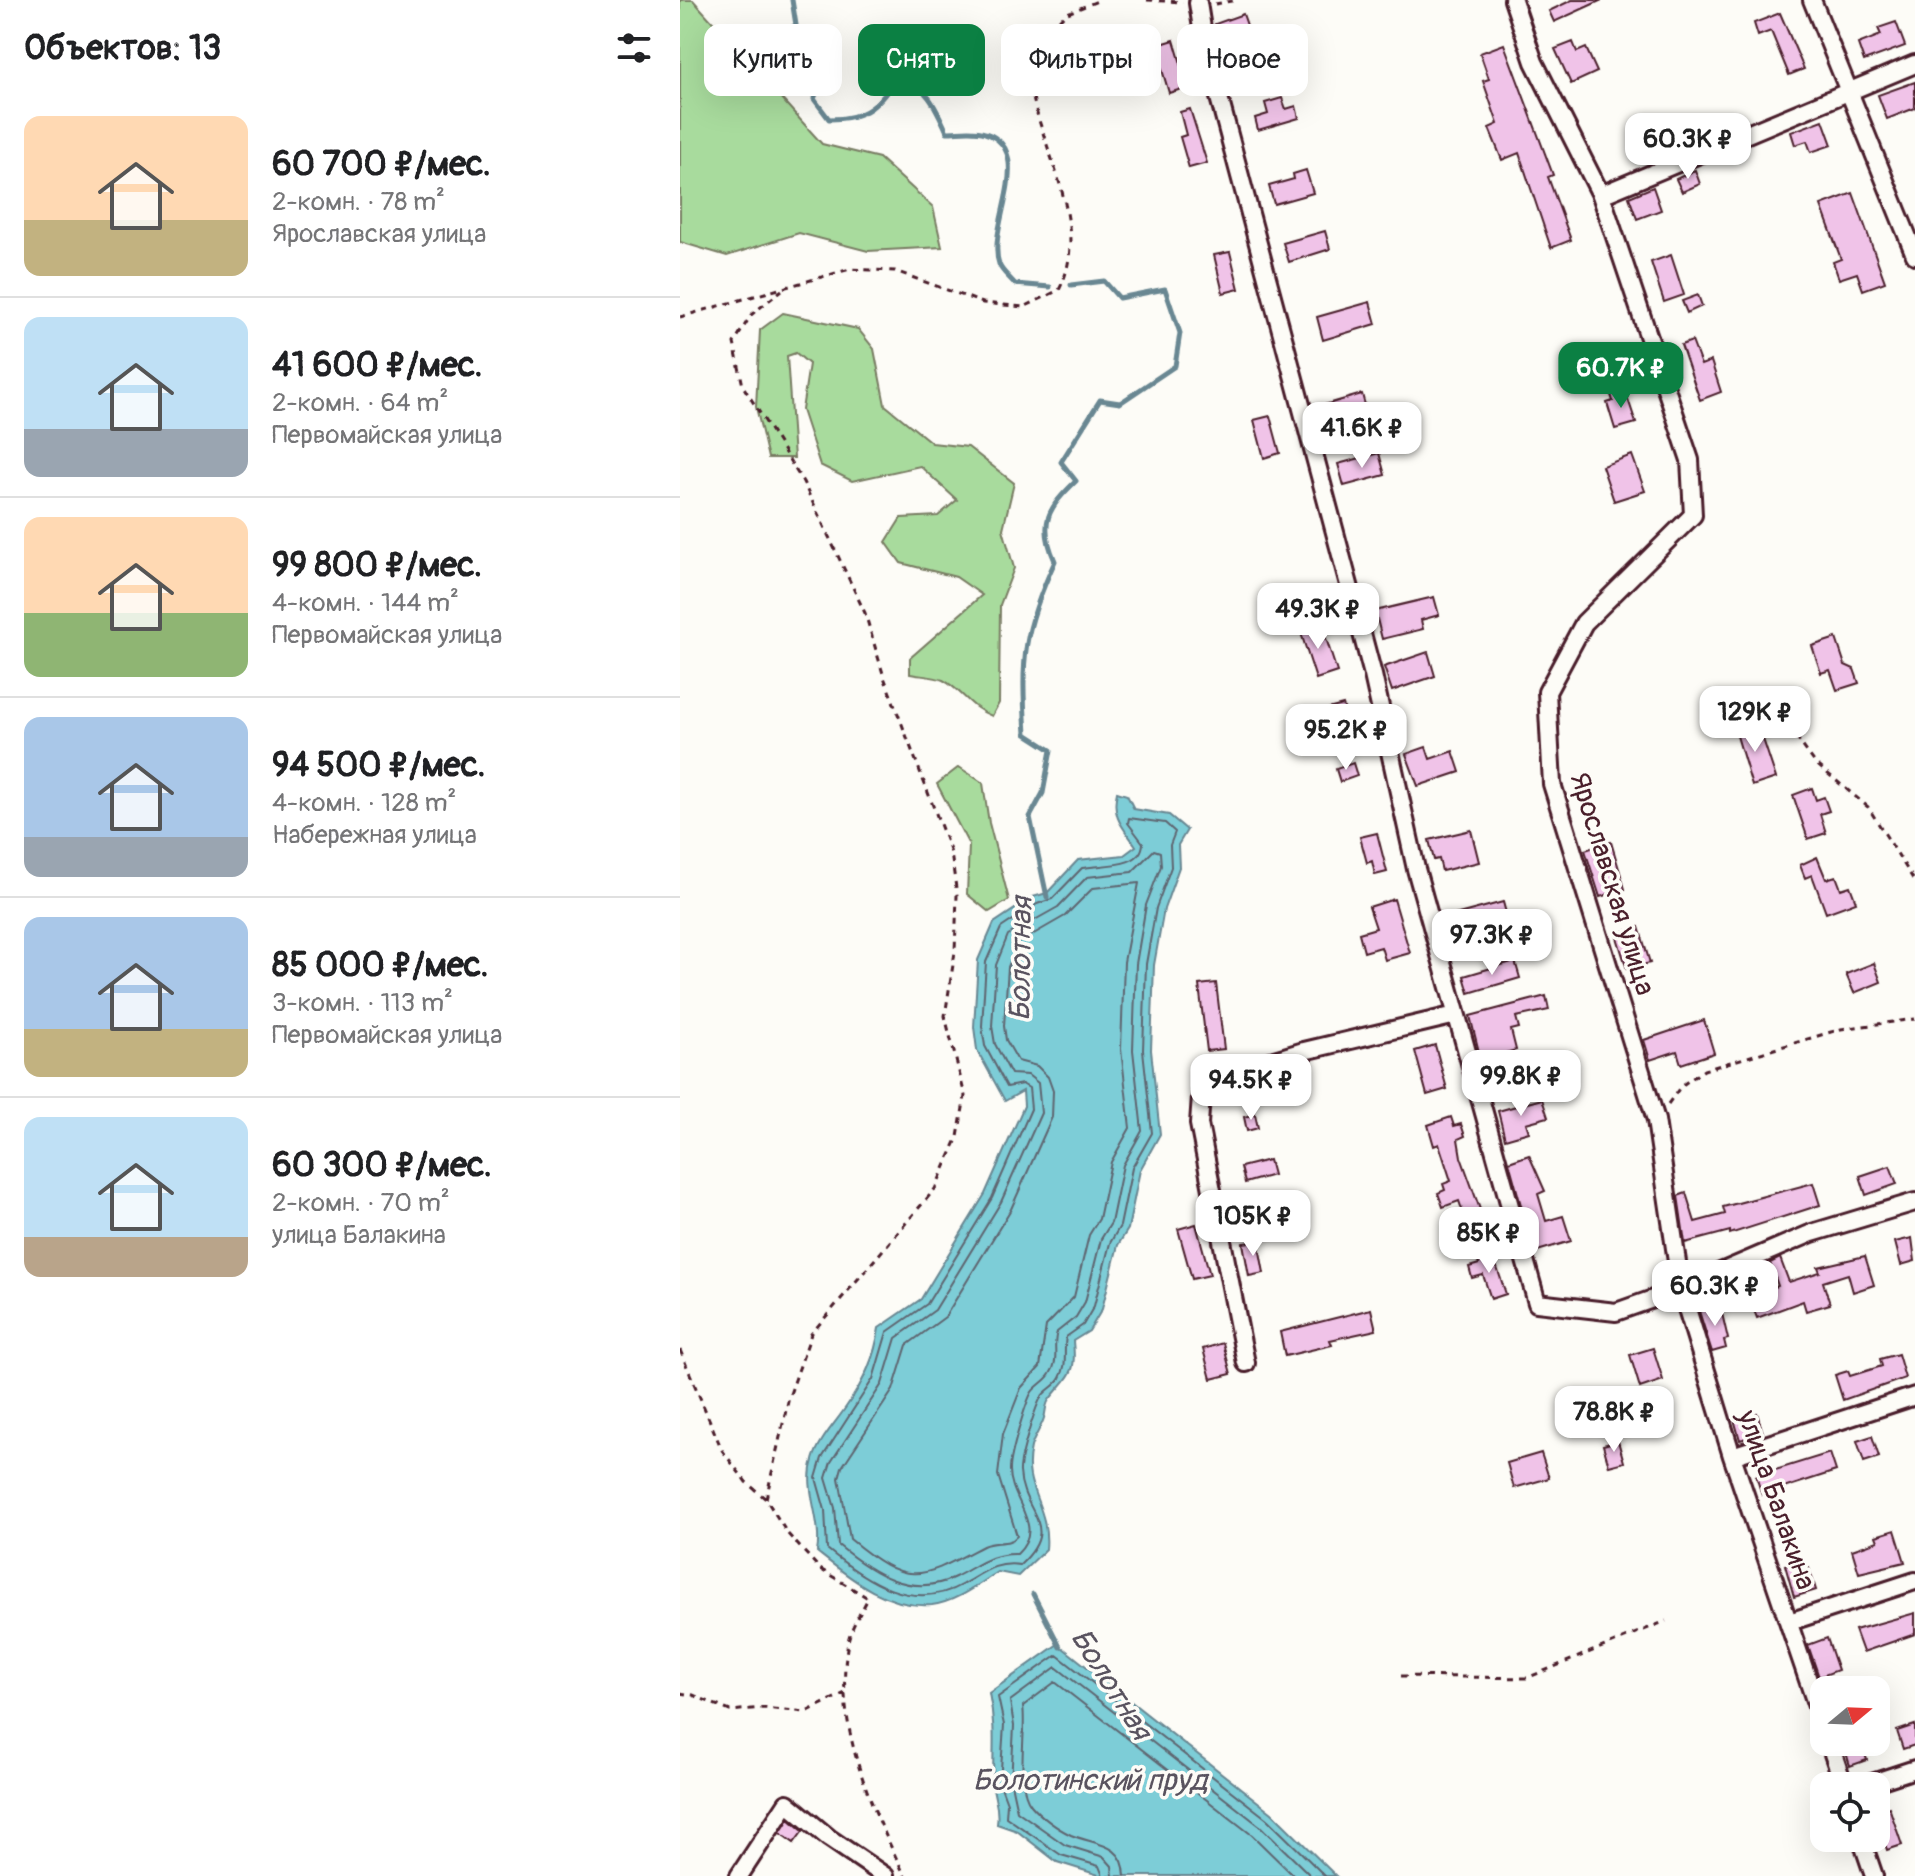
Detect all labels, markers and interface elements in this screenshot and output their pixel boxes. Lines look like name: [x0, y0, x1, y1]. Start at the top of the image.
chip: Купить: [704, 24, 842, 96]
chip: Снять: [858, 24, 985, 96]
chip: Фильтры: [1001, 24, 1161, 96]
chip: Новое: [1177, 24, 1308, 96]
icon: filters: [612, 26, 656, 70]
text: Объектов: 13: [24, 27, 221, 70]
pin: 60.3K ₽: [1614, 113, 1762, 181]
text: 60.3K ₽: [1643, 123, 1733, 155]
text: 60 700 ₽/мес.: [272, 143, 491, 186]
icon: home: [88, 148, 184, 244]
text: 2-комн. · 78 m²: [272, 186, 445, 218]
text: Ярославская улица: [272, 218, 486, 250]
pin: 60.7K ₽: [1547, 342, 1695, 410]
text: 41 600 ₽/мес.: [272, 344, 483, 387]
icon: home: [88, 349, 184, 445]
text: 60.7K ₽: [1576, 352, 1666, 384]
text: 2-комн. · 64 m²: [272, 387, 448, 419]
pin: 41.6K ₽: [1288, 402, 1436, 470]
text: 41.6K ₽: [1321, 412, 1404, 444]
text: Первомайская улица: [272, 419, 502, 451]
text: 99 800 ₽/мес.: [272, 544, 482, 587]
icon: home: [88, 549, 184, 645]
pin: 49.3K ₽: [1244, 583, 1392, 651]
text: 4-комн. · 144 m²: [272, 587, 459, 619]
text: 49.3K ₽: [1275, 593, 1361, 625]
text: Первомайская улица: [272, 619, 502, 651]
pin: 129K ₽: [1690, 686, 1820, 754]
text: 129K ₽: [1717, 696, 1793, 728]
pin: 95.2K ₽: [1272, 704, 1420, 772]
text: 95.2K ₽: [1304, 714, 1388, 746]
text: 94 500 ₽/мес.: [272, 744, 485, 787]
icon: home: [88, 749, 184, 845]
street label: Ярославская улица: [1562, 768, 1662, 1000]
text: 4-комн. · 128 m²: [272, 787, 456, 819]
text: Набережная улица: [272, 819, 477, 851]
water label: Болотная: [1001, 894, 1041, 1021]
pin: 97.3K ₽: [1418, 909, 1566, 977]
text: 97.3K ₽: [1450, 919, 1534, 951]
text: 85 000 ₽/мес.: [272, 944, 488, 987]
icon: home: [88, 949, 184, 1045]
text: 3-комн. · 113 m²: [272, 987, 453, 1019]
text: Первомайская улица: [272, 1019, 502, 1051]
pin: 99.8K ₽: [1447, 1050, 1595, 1118]
pin: 94.5K ₽: [1177, 1054, 1325, 1122]
text: 99.8K ₽: [1480, 1060, 1562, 1092]
text: 94.5K ₽: [1208, 1064, 1294, 1096]
text: 60 300 ₽/мес.: [272, 1144, 492, 1187]
icon: home: [88, 1149, 184, 1245]
text: 2-комн. · 70 m²: [272, 1187, 450, 1219]
pin: 105K ₽: [1188, 1190, 1318, 1258]
text: 105K ₽: [1214, 1200, 1292, 1232]
pin: 85K ₽: [1433, 1207, 1545, 1275]
text: 85K ₽: [1457, 1217, 1521, 1249]
text: улица Балакина: [272, 1219, 446, 1251]
pin: 60.3K ₽: [1641, 1260, 1789, 1328]
text: 60.3K ₽: [1670, 1270, 1760, 1302]
pin: 78.8K ₽: [1540, 1386, 1688, 1454]
text: 78.8K ₽: [1573, 1396, 1655, 1428]
street label: улица Балакина: [1729, 1405, 1823, 1594]
water label: Болотная: [1062, 1622, 1161, 1749]
north arrow: [1810, 1676, 1890, 1756]
map controls: [1810, 1676, 1890, 1852]
water label: Болотинский пруд: [973, 1762, 1210, 1799]
button: locate: [1810, 1772, 1890, 1852]

